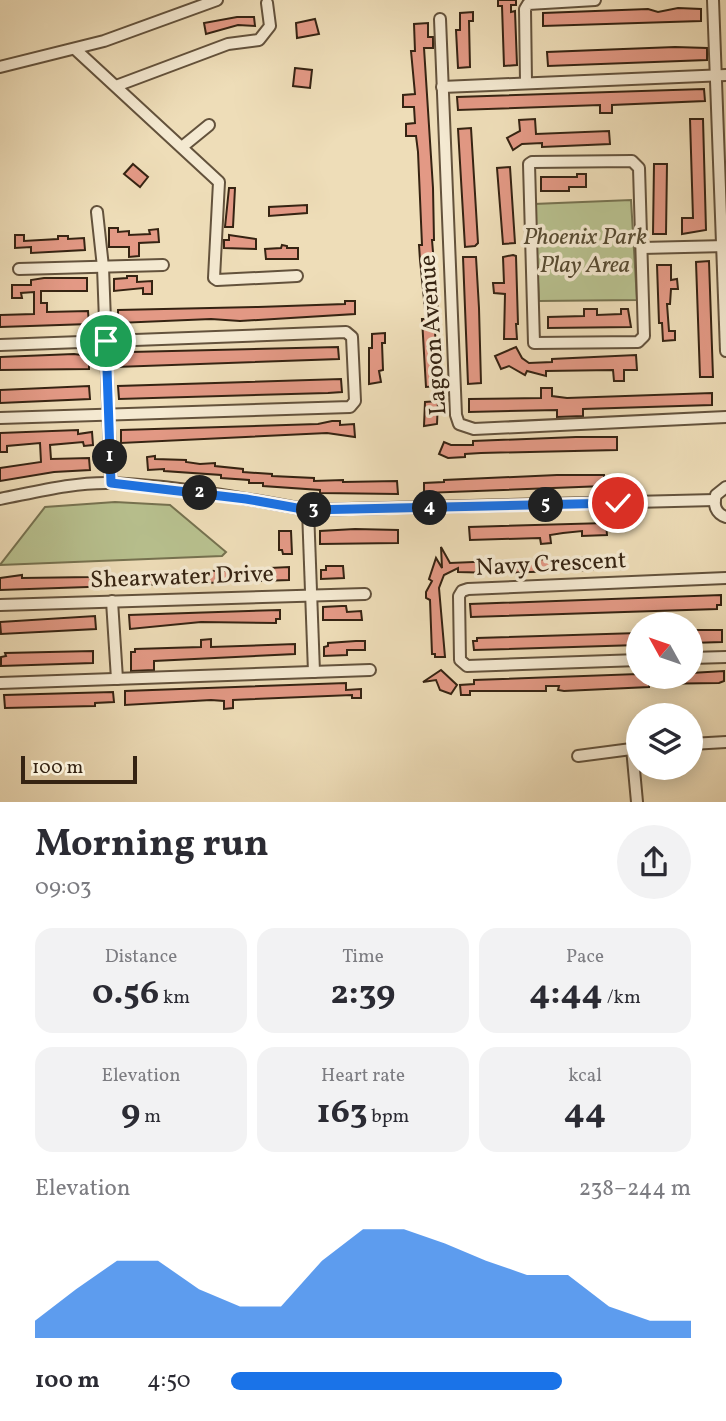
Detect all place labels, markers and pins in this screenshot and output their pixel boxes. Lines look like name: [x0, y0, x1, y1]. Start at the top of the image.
pin: [76, 311, 136, 371]
pin: 1: [92, 440, 128, 475]
pin: [588, 473, 648, 533]
pin: 2: [182, 476, 218, 510]
pin: 5: [528, 488, 564, 522]
pin: 4: [412, 490, 448, 526]
pin: 3: [296, 492, 332, 528]

